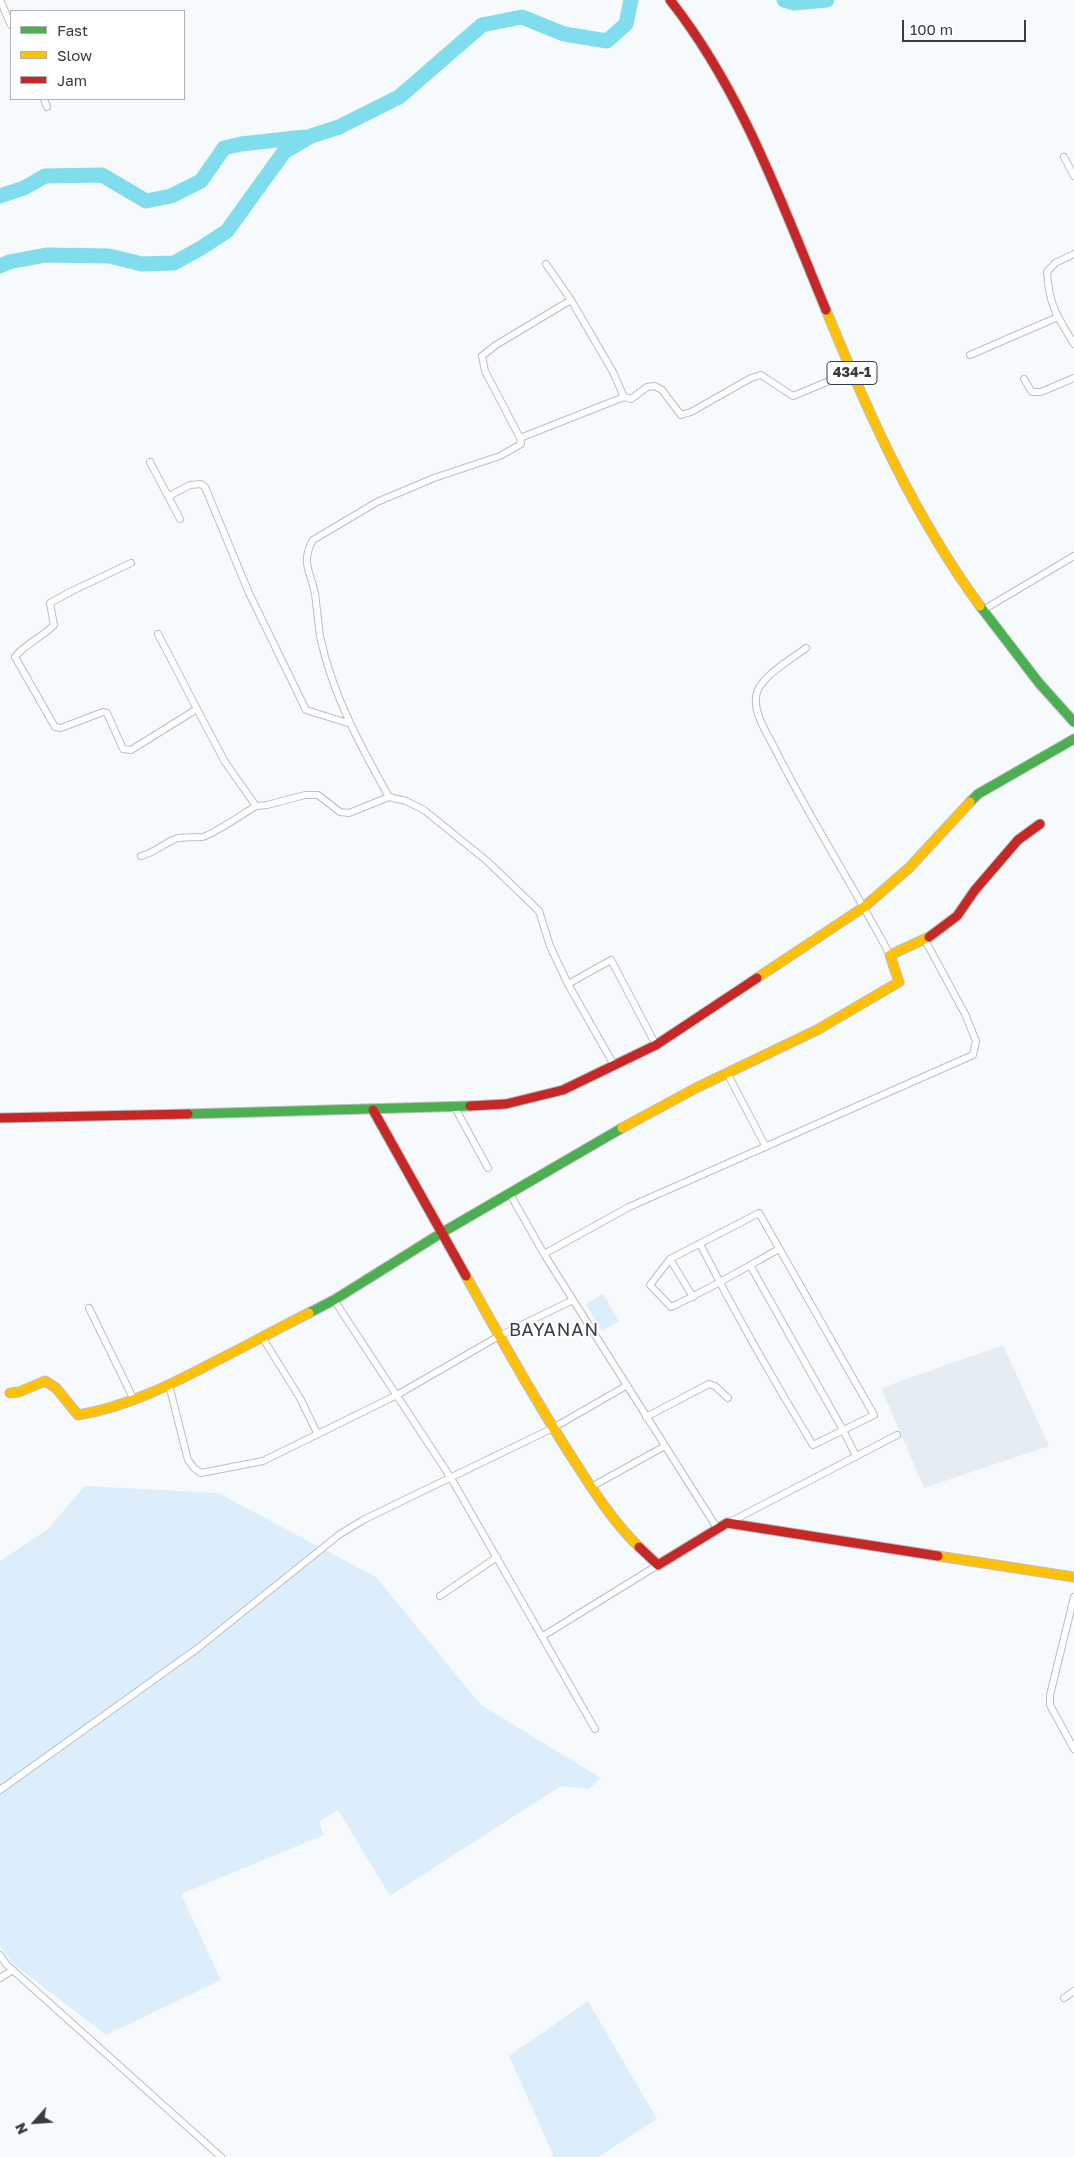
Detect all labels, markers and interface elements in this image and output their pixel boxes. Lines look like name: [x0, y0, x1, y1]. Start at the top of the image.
legend: [10, 10, 185, 100]
scale bar: [904, 10, 1028, 42]
text: 100 m: [910, 20, 953, 38]
text: Fast: [57, 21, 88, 39]
text: Slow: [57, 46, 92, 64]
text: Jam: [57, 71, 87, 89]
road number: 434-1: [827, 362, 877, 384]
district label: BAYANAN: [508, 1319, 600, 1341]
north arrow: [10, 2097, 60, 2147]
text: N: [11, 2120, 31, 2137]

